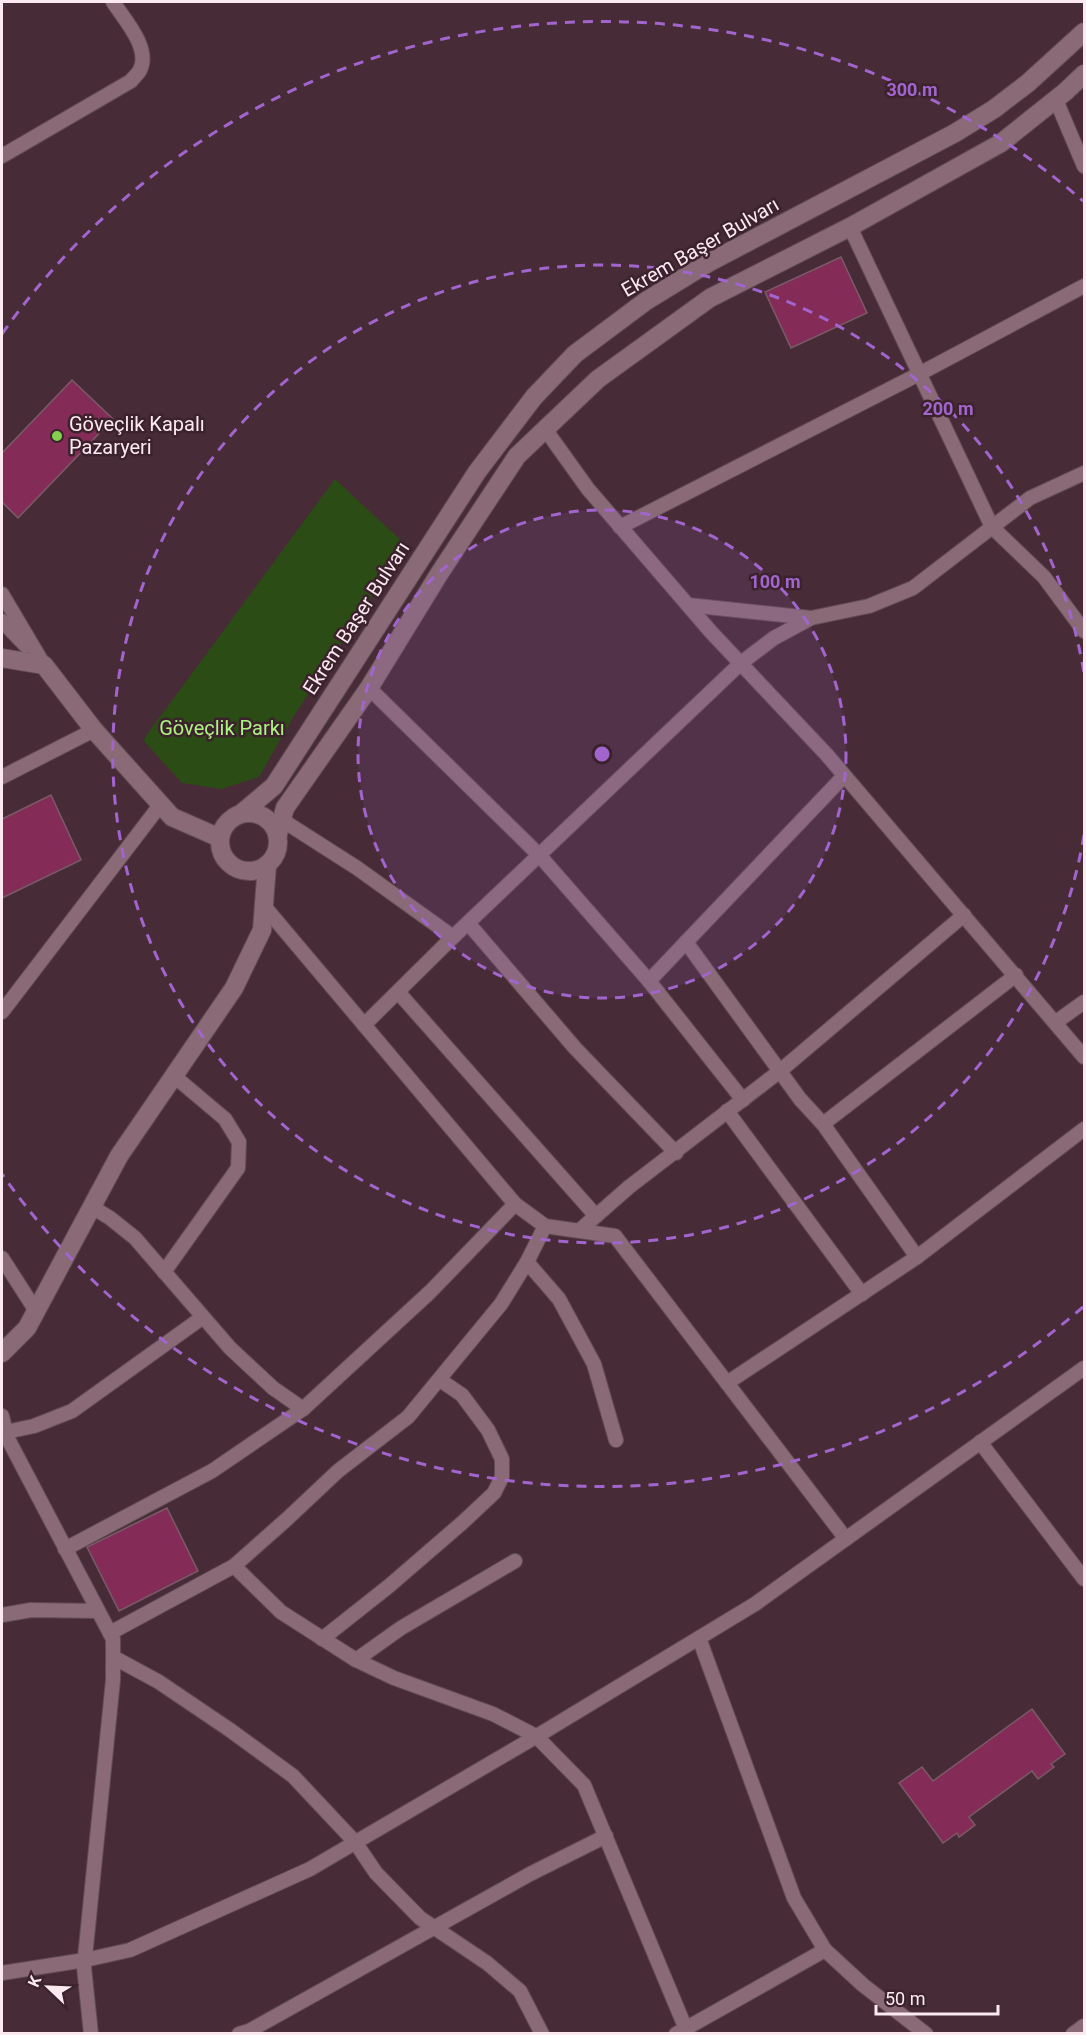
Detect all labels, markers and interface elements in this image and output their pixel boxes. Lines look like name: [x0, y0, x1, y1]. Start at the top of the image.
text: 300 m: [886, 79, 938, 100]
street label: Ekrem Başer Bulvarı: [617, 192, 783, 302]
text: 200 m: [922, 398, 974, 419]
place label: Göveçlik Kapalı Pazaryeri: [69, 412, 205, 459]
marker: Göveçlik Kapalı Pazaryeri: [50, 429, 64, 443]
street label: Ekrem Başer Bulvarı: [298, 537, 414, 699]
text: 100 m: [749, 571, 801, 592]
park label: Göveçlik Parkı: [159, 716, 285, 740]
centre of rings: [592, 744, 612, 764]
north arrow: [18, 1957, 78, 2017]
text: K: [24, 1972, 46, 1990]
scale bar: [876, 1978, 998, 2016]
text: 50 m: [885, 1988, 925, 2009]

